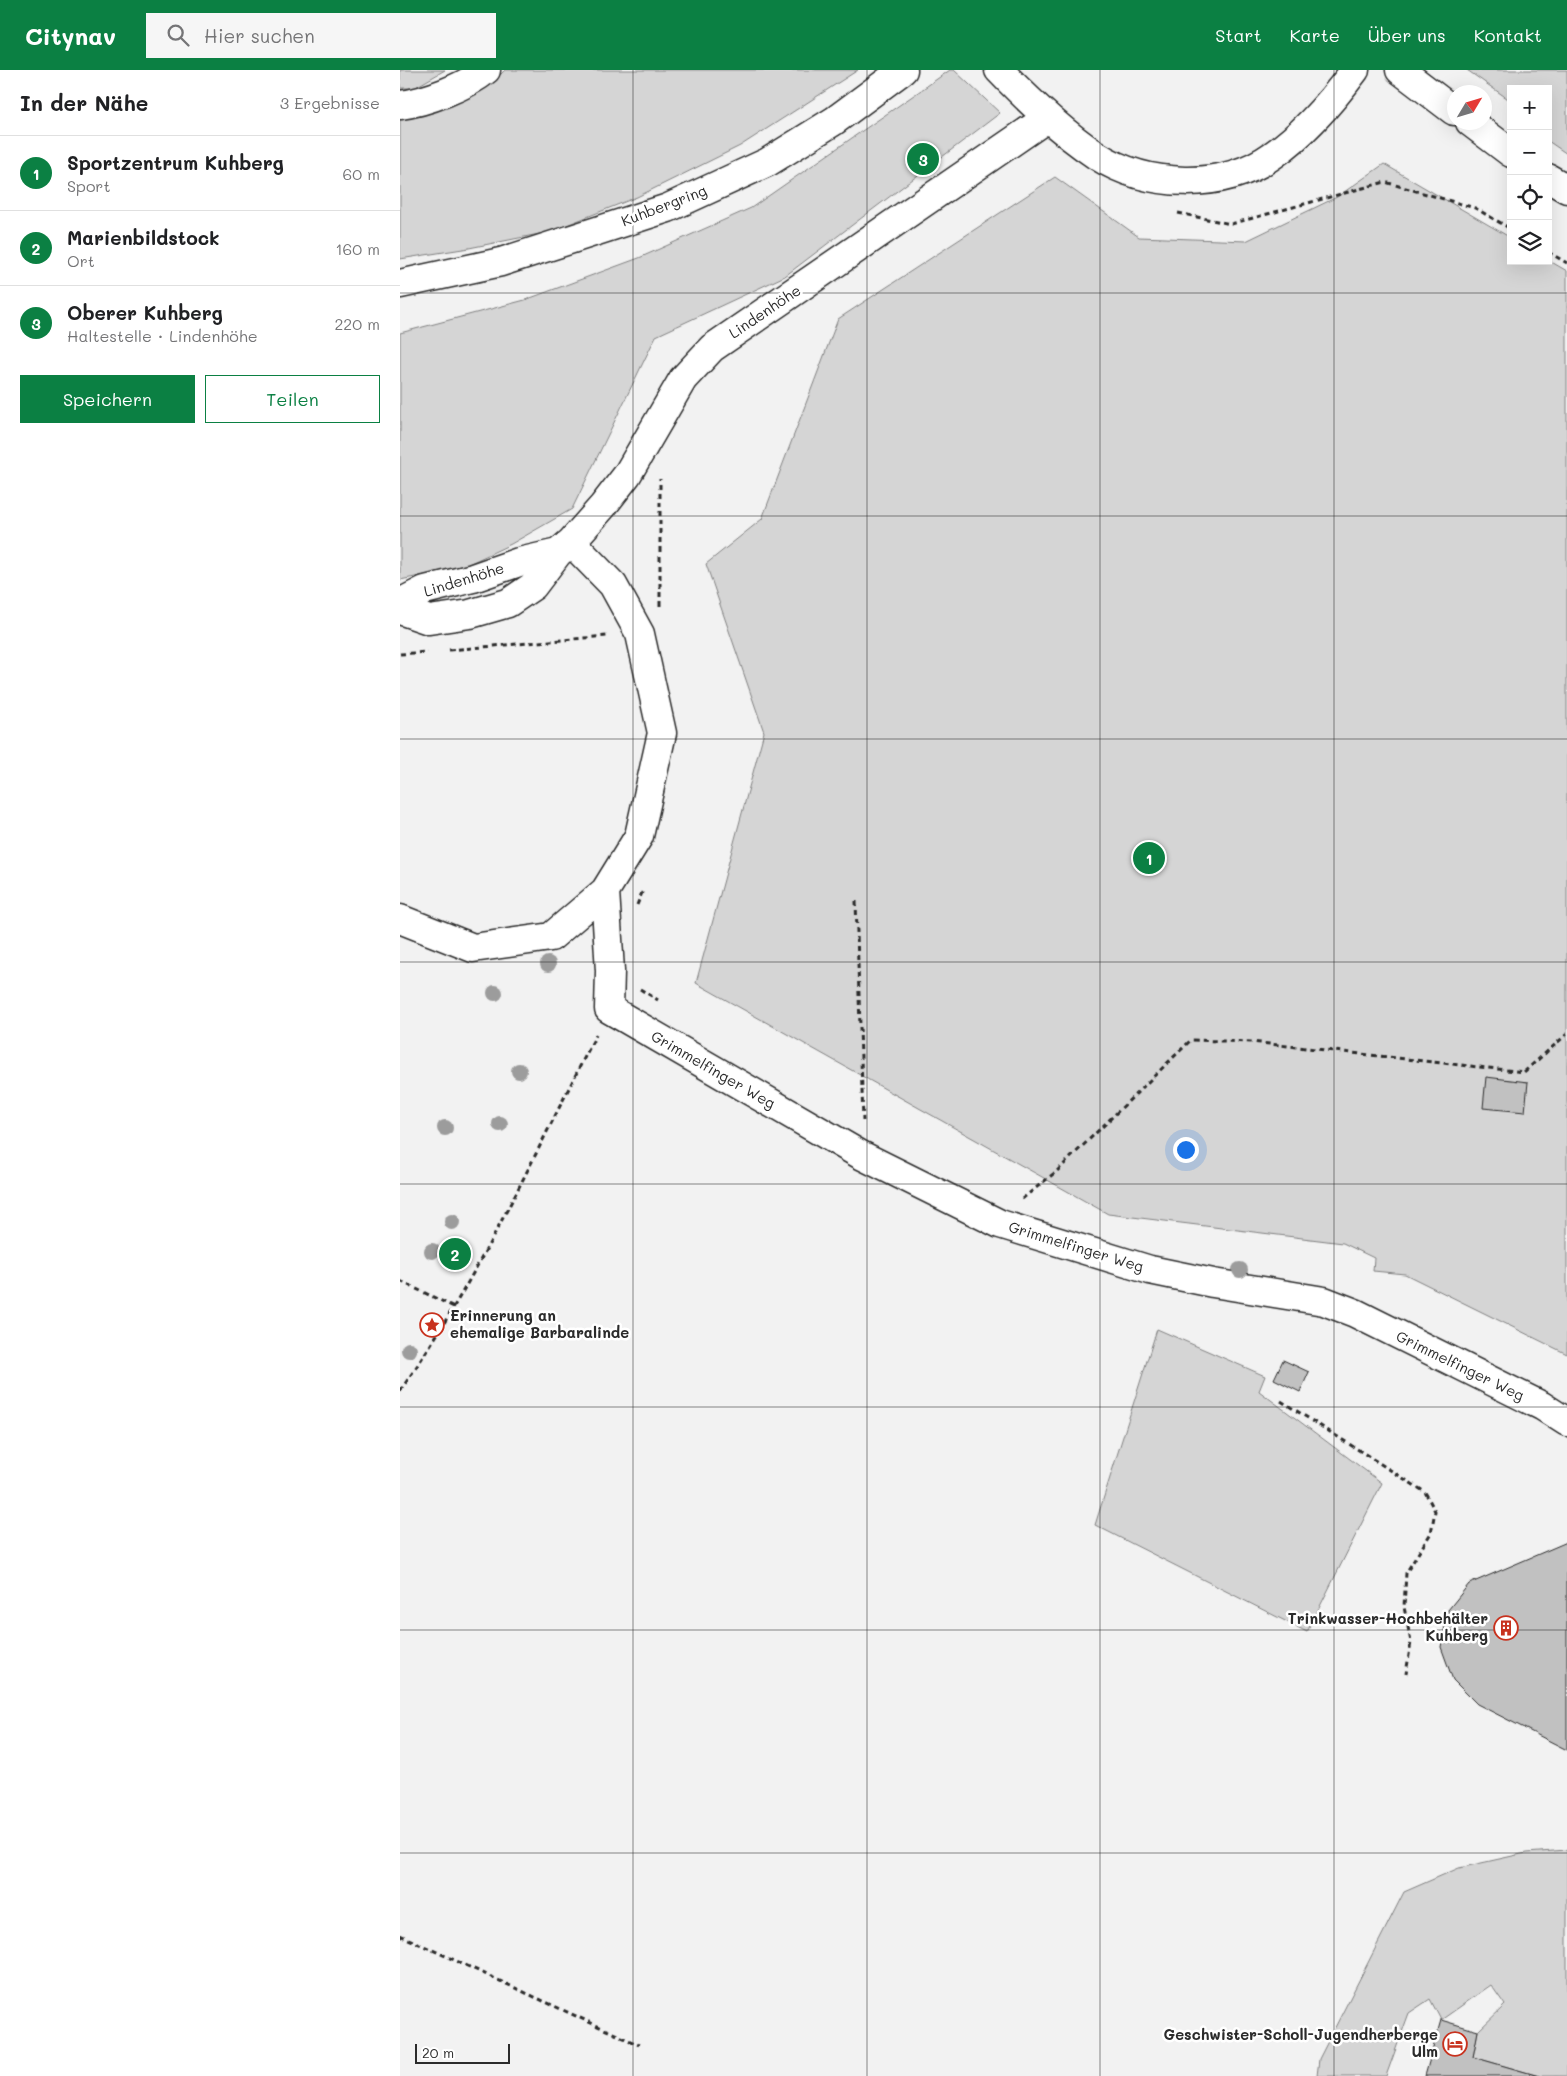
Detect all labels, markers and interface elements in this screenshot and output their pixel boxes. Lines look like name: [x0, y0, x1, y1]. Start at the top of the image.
search box: [146, 13, 496, 58]
text: Citynav: [25, 20, 116, 51]
icon: search: [164, 21, 192, 49]
text: Hier suchen: [204, 23, 315, 48]
text: Start: [1215, 23, 1262, 47]
text: Karte: [1290, 23, 1340, 47]
text: Über uns: [1368, 23, 1446, 47]
text: Kontakt: [1474, 23, 1542, 47]
north arrow: [1447, 85, 1492, 130]
map controls: [1507, 85, 1552, 265]
button: +: [1507, 85, 1552, 130]
text: In der Nähe: [20, 89, 148, 116]
text: 3 Ergebnisse: [280, 92, 380, 113]
button: −: [1507, 130, 1552, 175]
pin: 3: [907, 140, 939, 178]
text: Sportzentrum Kuhberg: [67, 150, 284, 175]
text: 1: [32, 163, 40, 184]
text: 60 m: [343, 163, 380, 184]
text: Sport: [67, 175, 110, 196]
button: locate: [1507, 175, 1552, 220]
street label: Kuhbergring: [618, 180, 709, 231]
button: layers: [1507, 220, 1552, 265]
text: Marienbildstock: [67, 225, 219, 250]
text: 2: [32, 238, 40, 259]
text: 160 m: [335, 238, 380, 259]
text: Ort: [67, 250, 95, 271]
street label: Lindenhöhe: [724, 280, 804, 343]
text: Oberer Kuhberg: [67, 300, 223, 325]
text: 3: [31, 313, 41, 334]
text: 220 m: [334, 313, 380, 334]
text: Haltestelle · Lindenhöhe: [67, 325, 258, 346]
button: Speichern: [20, 375, 195, 423]
button: Teilen: [205, 375, 380, 423]
street label: Lindenhöhe: [421, 557, 506, 601]
pin: 1: [1133, 839, 1165, 877]
street label: Grimmelfinger Weg: [648, 1025, 780, 1113]
your location: [1173, 1137, 1199, 1163]
street label: Grimmelfinger Weg: [1006, 1216, 1147, 1276]
pin: 2: [439, 1235, 471, 1273]
place label: Erinnerung an ehemalige Barbaralinde: [450, 1305, 629, 1342]
place icon: Erinnerung an ehemalige Barbaralinde: [419, 1312, 445, 1338]
street label: Grimmelfinger Weg: [1393, 1325, 1528, 1405]
place label: Trinkwasser-Hochbehälter Kuhberg: [1288, 1608, 1488, 1645]
building icon: Trinkwasser-Hochbehälter Kuhberg: [1493, 1615, 1519, 1641]
place label: Geschwister-Scholl-Jugendherberge Ulm: [1164, 2024, 1438, 2061]
hotel icon: Geschwister-Scholl-Jugendherberge Ulm: [1442, 2031, 1468, 2057]
scale bar: [415, 2041, 510, 2064]
text: 20 m: [422, 2043, 454, 2062]

